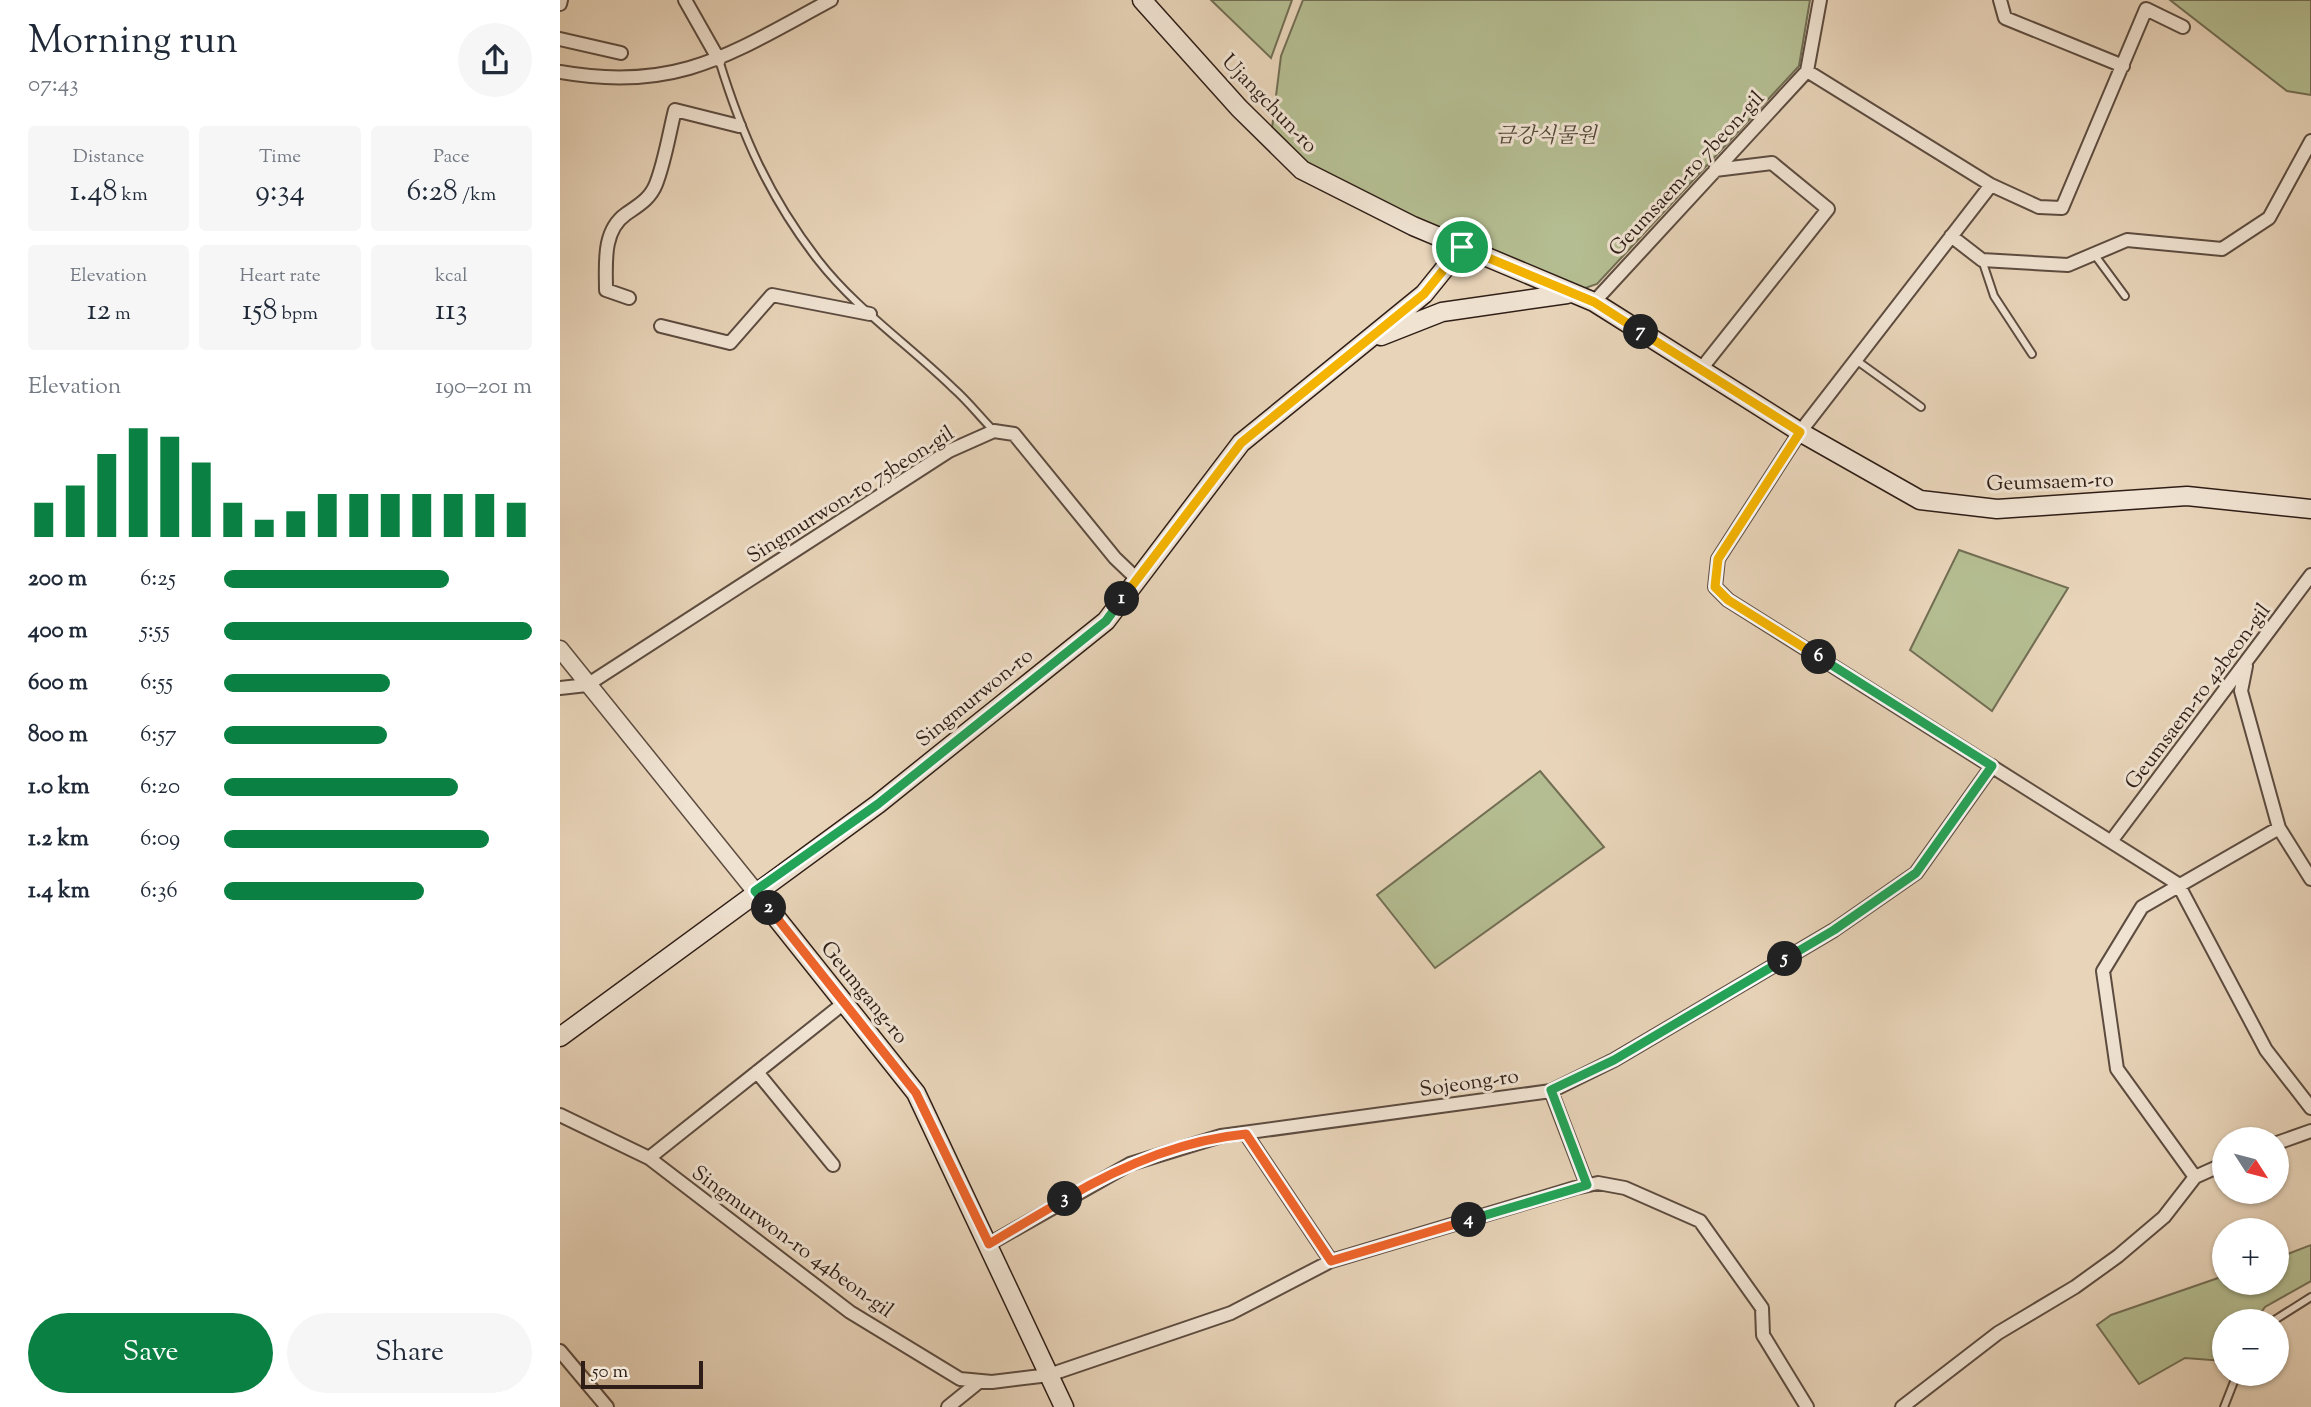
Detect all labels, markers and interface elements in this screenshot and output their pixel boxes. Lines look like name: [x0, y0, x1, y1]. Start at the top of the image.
text: Morning run: [28, 16, 238, 70]
button: share: [458, 23, 532, 97]
street label: Ujangchun-ro: [1214, 48, 1324, 161]
text: 07:43: [28, 69, 79, 102]
street label: Geumsaem-ro 7beon-gil: [1603, 85, 1772, 264]
park label: 금강식물원: [1495, 122, 1598, 152]
text: Distance: [73, 144, 144, 171]
text: Time: [259, 144, 301, 171]
text: Pace: [433, 144, 470, 171]
text: 1.48: [70, 171, 118, 214]
text: 9:34: [255, 171, 305, 214]
text: 6:28: [406, 171, 458, 214]
text: km: [118, 182, 148, 209]
text: /km: [458, 182, 496, 209]
pin: [1432, 217, 1492, 277]
icon: arrive: [1443, 228, 1481, 266]
text: Elevation: [70, 263, 147, 290]
text: Heart rate: [239, 263, 321, 290]
text: kcal: [435, 263, 468, 290]
text: 12: [87, 290, 111, 333]
text: 158: [242, 290, 277, 333]
text: 113: [435, 290, 468, 333]
text: m: [111, 301, 131, 328]
text: bpm: [277, 301, 318, 328]
pin: 7: [1624, 314, 1658, 350]
text: 7: [1636, 318, 1645, 345]
text: Elevation: [28, 371, 121, 404]
text: 190–201 m: [435, 371, 532, 404]
street label: Singmurwon-ro 75beon-gil: [742, 419, 961, 572]
street label: Geumsaem-ro: [1986, 466, 2114, 500]
text: 200 m: [28, 563, 87, 596]
text: 6:25: [140, 563, 176, 596]
pin: 1: [1104, 582, 1140, 616]
text: 1: [1118, 585, 1125, 612]
street label: Geumsaem-ro 42beon-gil: [2119, 598, 2279, 797]
text: 400 m: [28, 615, 88, 648]
text: 5:55: [140, 615, 170, 648]
pin: 6: [1802, 640, 1836, 674]
street label: Singmurwon-ro: [910, 642, 1040, 755]
text: 6: [1814, 643, 1823, 670]
text: 600 m: [28, 667, 88, 700]
text: 6:55: [140, 667, 173, 700]
text: 800 m: [28, 719, 88, 752]
text: 6:57: [140, 719, 177, 752]
text: 1.0 km: [28, 771, 90, 804]
text: 6:20: [140, 771, 180, 804]
text: 1.2 km: [28, 823, 89, 856]
text: 6:09: [140, 823, 180, 856]
text: 1.4 km: [28, 875, 90, 908]
text: 6:36: [140, 875, 178, 908]
pin: 2: [752, 890, 787, 926]
text: 2: [764, 894, 773, 921]
street label: Geumgang-ro: [812, 935, 914, 1051]
pin: 5: [1768, 942, 1802, 976]
text: 5: [1781, 945, 1788, 972]
street label: Sojeong-ro: [1418, 1062, 1521, 1106]
north arrow: [2212, 1127, 2289, 1204]
map controls: [2212, 1127, 2289, 1386]
street label: Singmurwon-ro 44beon-gil: [685, 1159, 899, 1326]
pin: 3: [1048, 1182, 1082, 1216]
text: 3: [1061, 1185, 1068, 1212]
pin: 4: [1452, 1202, 1486, 1238]
text: 4: [1464, 1206, 1473, 1233]
button: +: [2212, 1218, 2289, 1295]
button: −: [2212, 1309, 2289, 1386]
button: Save: [28, 1313, 273, 1393]
button: Share: [287, 1313, 532, 1393]
scale bar: [581, 1358, 704, 1390]
text: 50 m: [592, 1359, 628, 1386]

